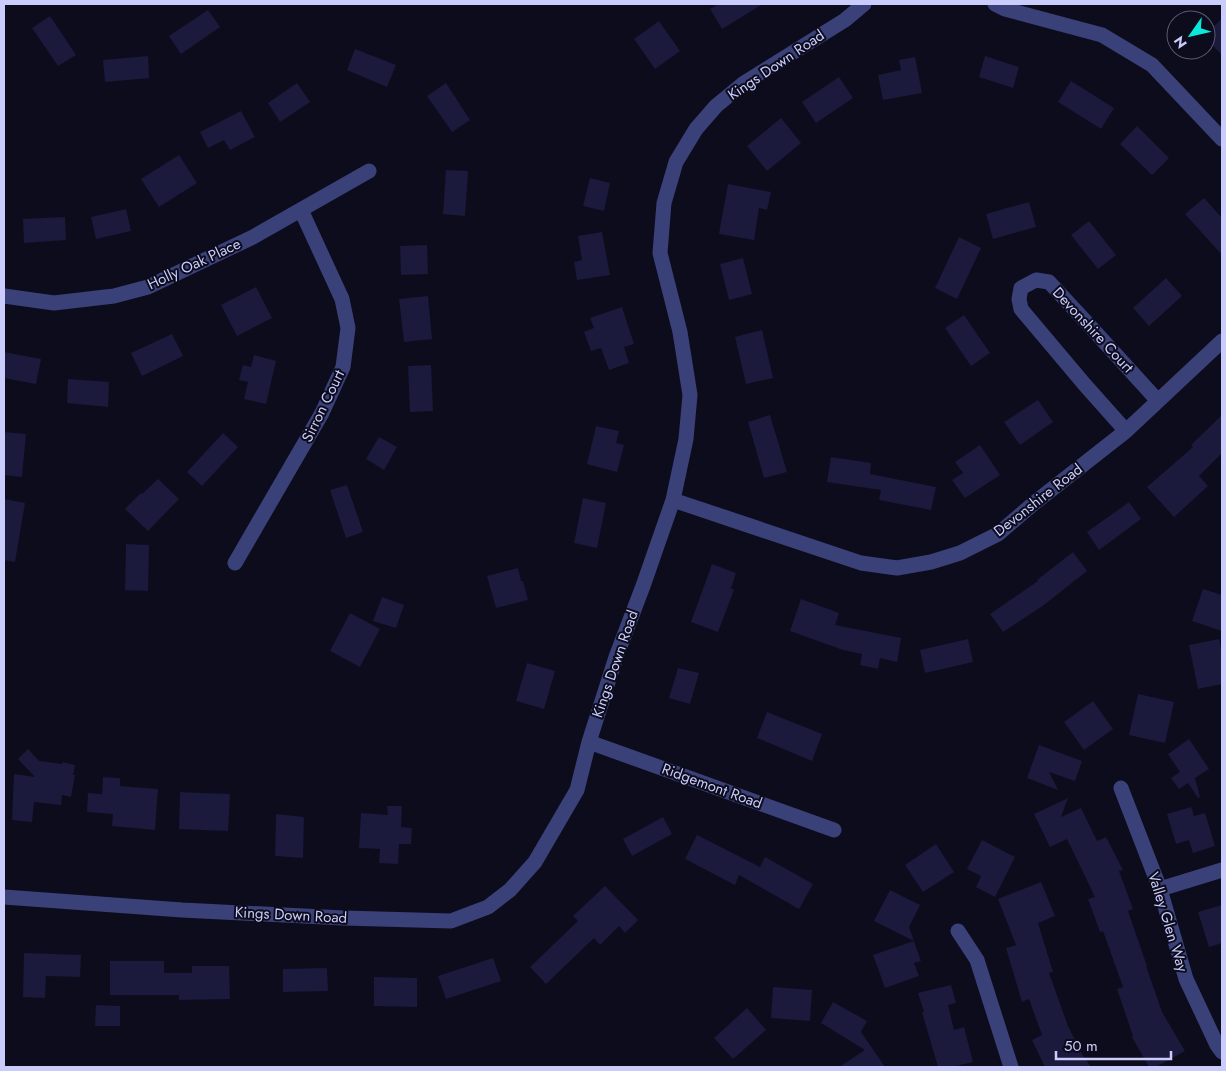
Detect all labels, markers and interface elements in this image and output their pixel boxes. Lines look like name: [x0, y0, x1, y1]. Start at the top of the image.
north arrow: [1166, 10, 1216, 60]
street label: Kings Down Road: [723, 24, 829, 106]
text: N: [1169, 32, 1192, 52]
street label: Holly Oak Place: [144, 233, 245, 295]
street label: Devonshire Court: [1047, 282, 1139, 378]
street label: Sirron Court: [296, 366, 350, 446]
street label: Devonshire Road: [989, 458, 1087, 542]
street label: Kings Down Road: [586, 607, 644, 721]
street label: Ridgemont Road: [659, 758, 765, 814]
street label: Valley Glen Way: [1142, 869, 1194, 975]
street label: Kings Down Road: [234, 901, 348, 929]
scale bar: [1056, 1028, 1171, 1060]
text: 50 m: [1064, 1035, 1098, 1057]

